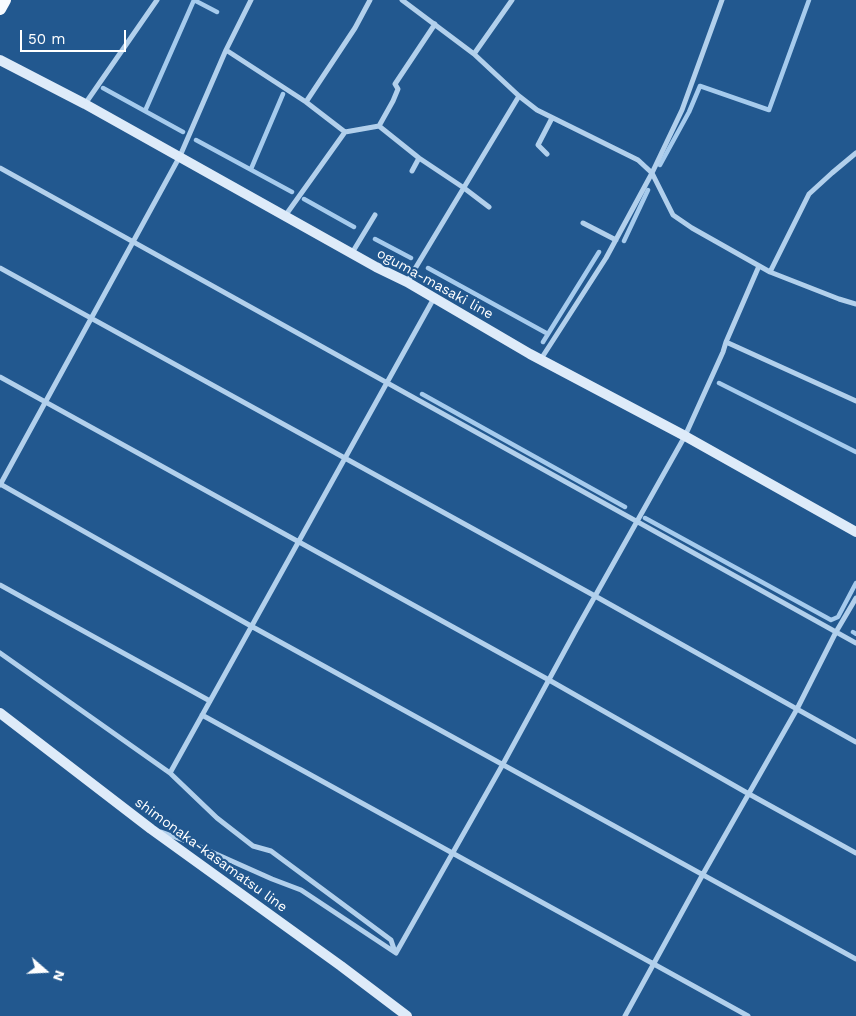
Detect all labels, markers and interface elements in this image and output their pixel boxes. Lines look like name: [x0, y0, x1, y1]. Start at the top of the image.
scale bar: [22, 20, 129, 52]
text: 50 m: [28, 30, 65, 48]
street label: oguma-masaki line: [374, 245, 496, 323]
street label: shimonaka-kasamatsu line: [132, 794, 290, 916]
north arrow: [20, 946, 70, 996]
text: N: [50, 968, 68, 983]

